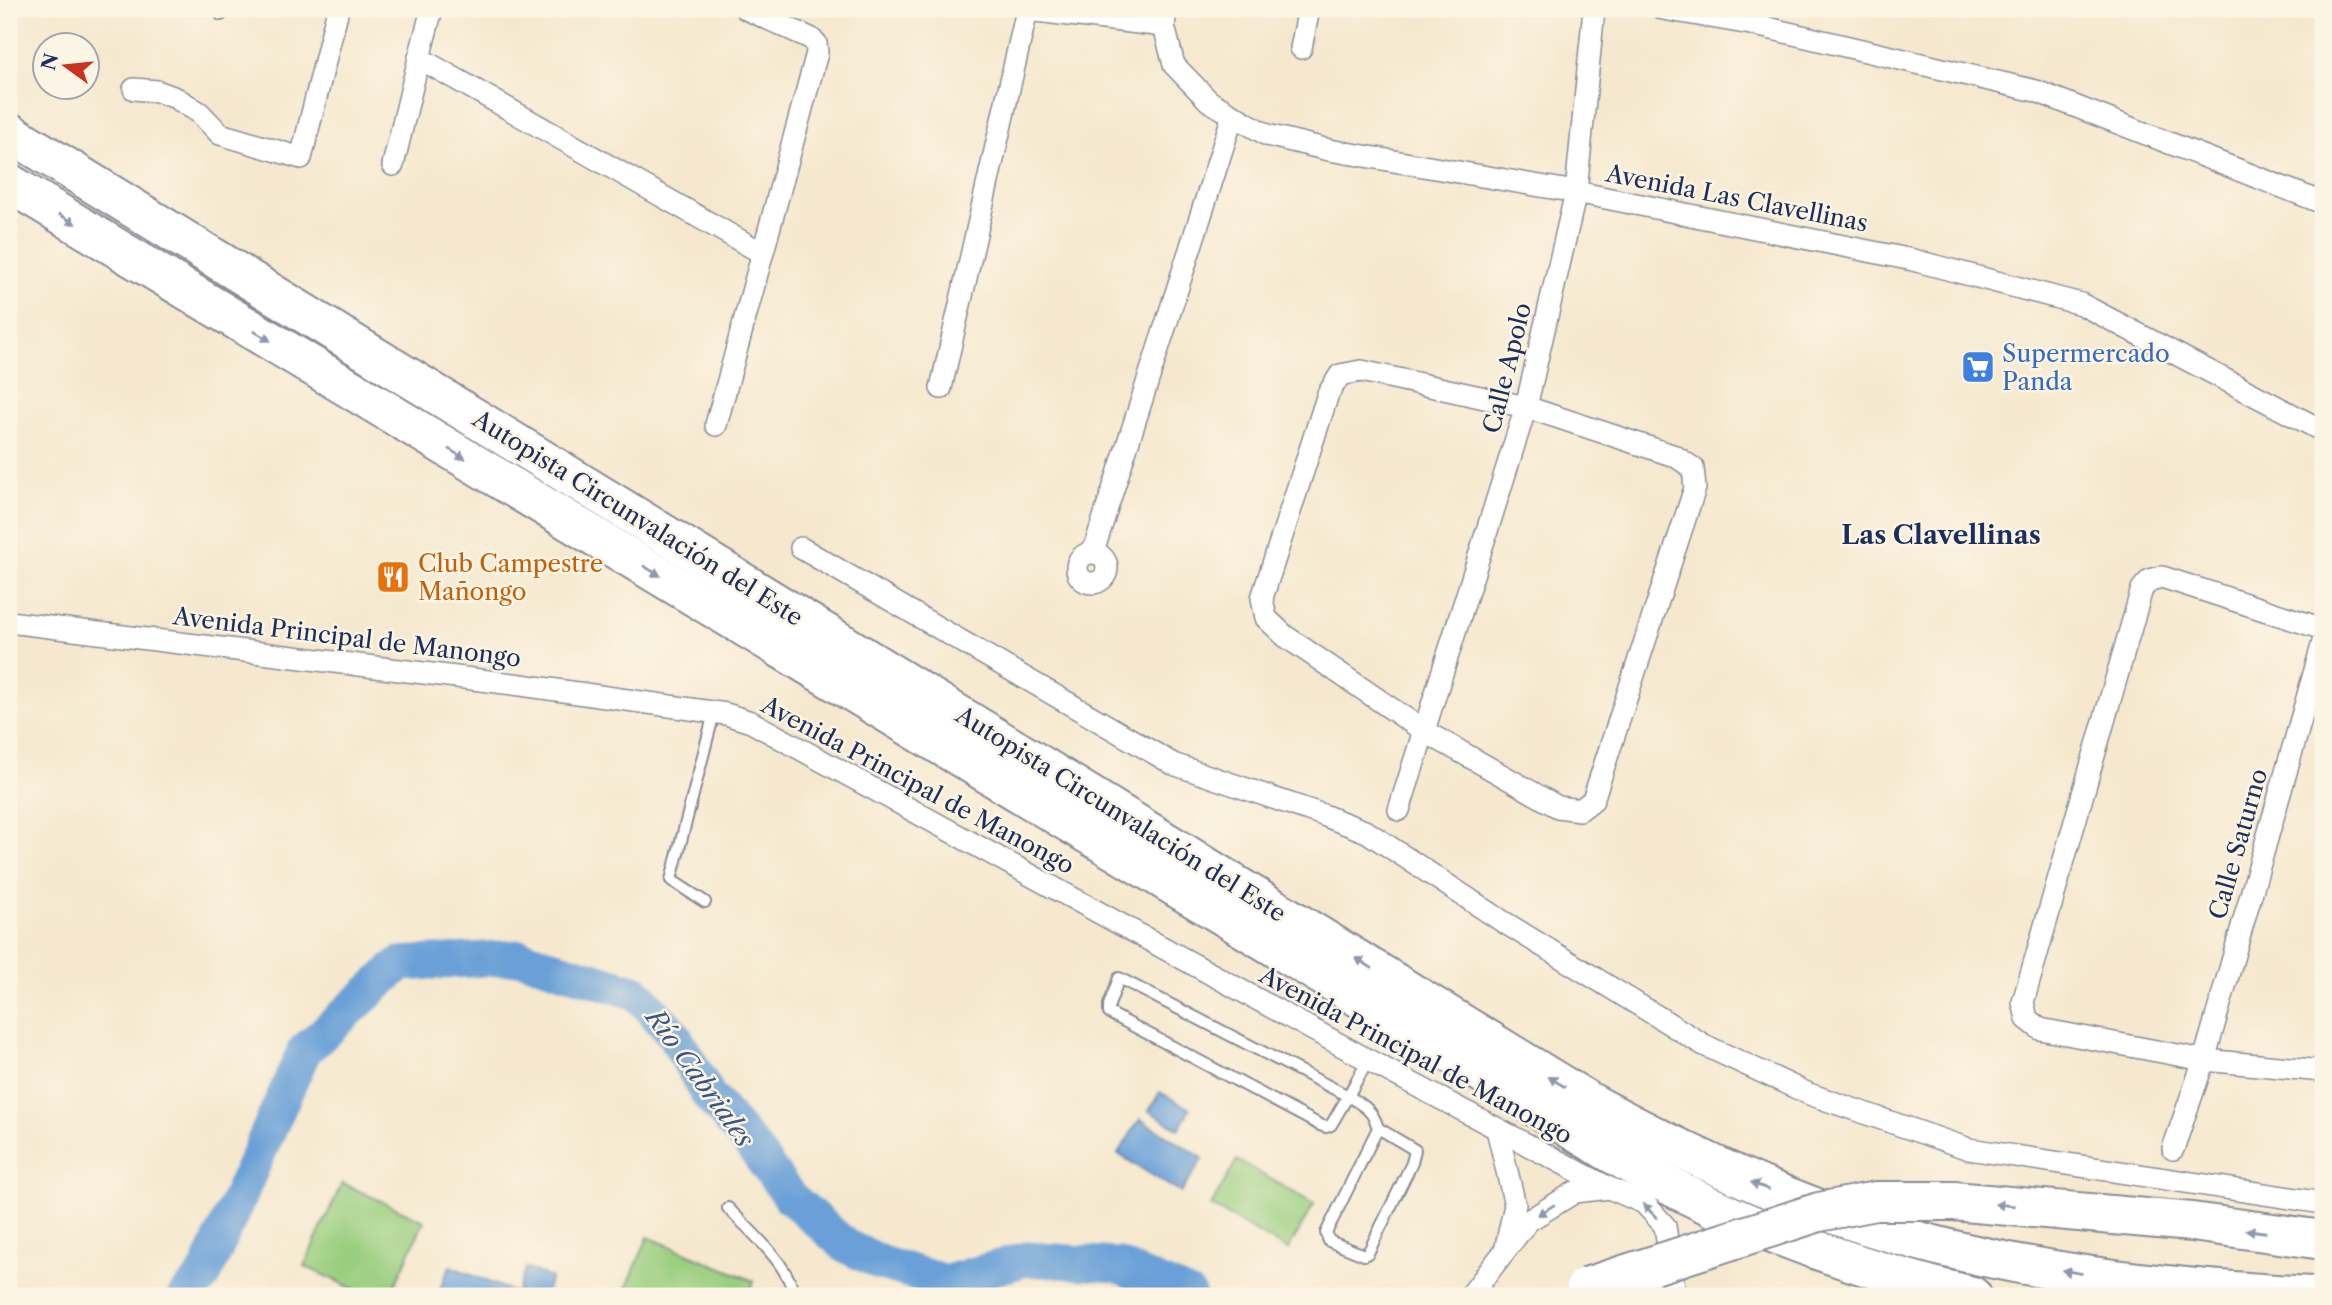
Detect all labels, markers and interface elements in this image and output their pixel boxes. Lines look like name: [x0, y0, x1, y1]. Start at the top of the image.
north arrow: [32, 32, 102, 102]
text: N: [37, 51, 63, 73]
street label: Avenida Las Clavellinas: [1603, 158, 1870, 238]
one-way arrow: [58, 212, 77, 225]
street label: Calle Apolo: [1477, 300, 1537, 436]
one-way arrow: [252, 330, 271, 342]
place label: Supermercado Panda: [2002, 339, 2170, 396]
supermarket icon: Supermercado Panda: [1959, 348, 1997, 386]
street label: Autopista Circunvalación del Este: [467, 404, 808, 632]
one-way arrow: [447, 447, 466, 460]
district label: Las Clavellinas: [1841, 519, 2041, 551]
place label: Club Campestre Mañongo: [418, 549, 603, 606]
restaurant icon: Club Campestre Mañongo: [374, 558, 412, 596]
one-way arrow: [642, 565, 661, 578]
street label: Avenida Principal de Manongo: [170, 601, 523, 673]
street label: Avenida Principal de Manongo: [756, 690, 1079, 880]
street label: Autopista Circunvalación del Este: [950, 700, 1291, 928]
street label: Calle Saturno: [2203, 765, 2273, 923]
one-way arrow: [1354, 956, 1373, 969]
street label: Avenida Principal de Manongo: [1254, 960, 1577, 1150]
water label: Río Cabriales: [638, 1001, 761, 1154]
one-way arrow: [1548, 1076, 1567, 1089]
one-way arrow: [1749, 1180, 1770, 1191]
one-way arrow: [1994, 1199, 2016, 1210]
one-way arrow: [1536, 1203, 1556, 1216]
one-way arrow: [1643, 1203, 1659, 1220]
one-way arrow: [2245, 1225, 2267, 1236]
one-way arrow: [2061, 1266, 2083, 1277]

